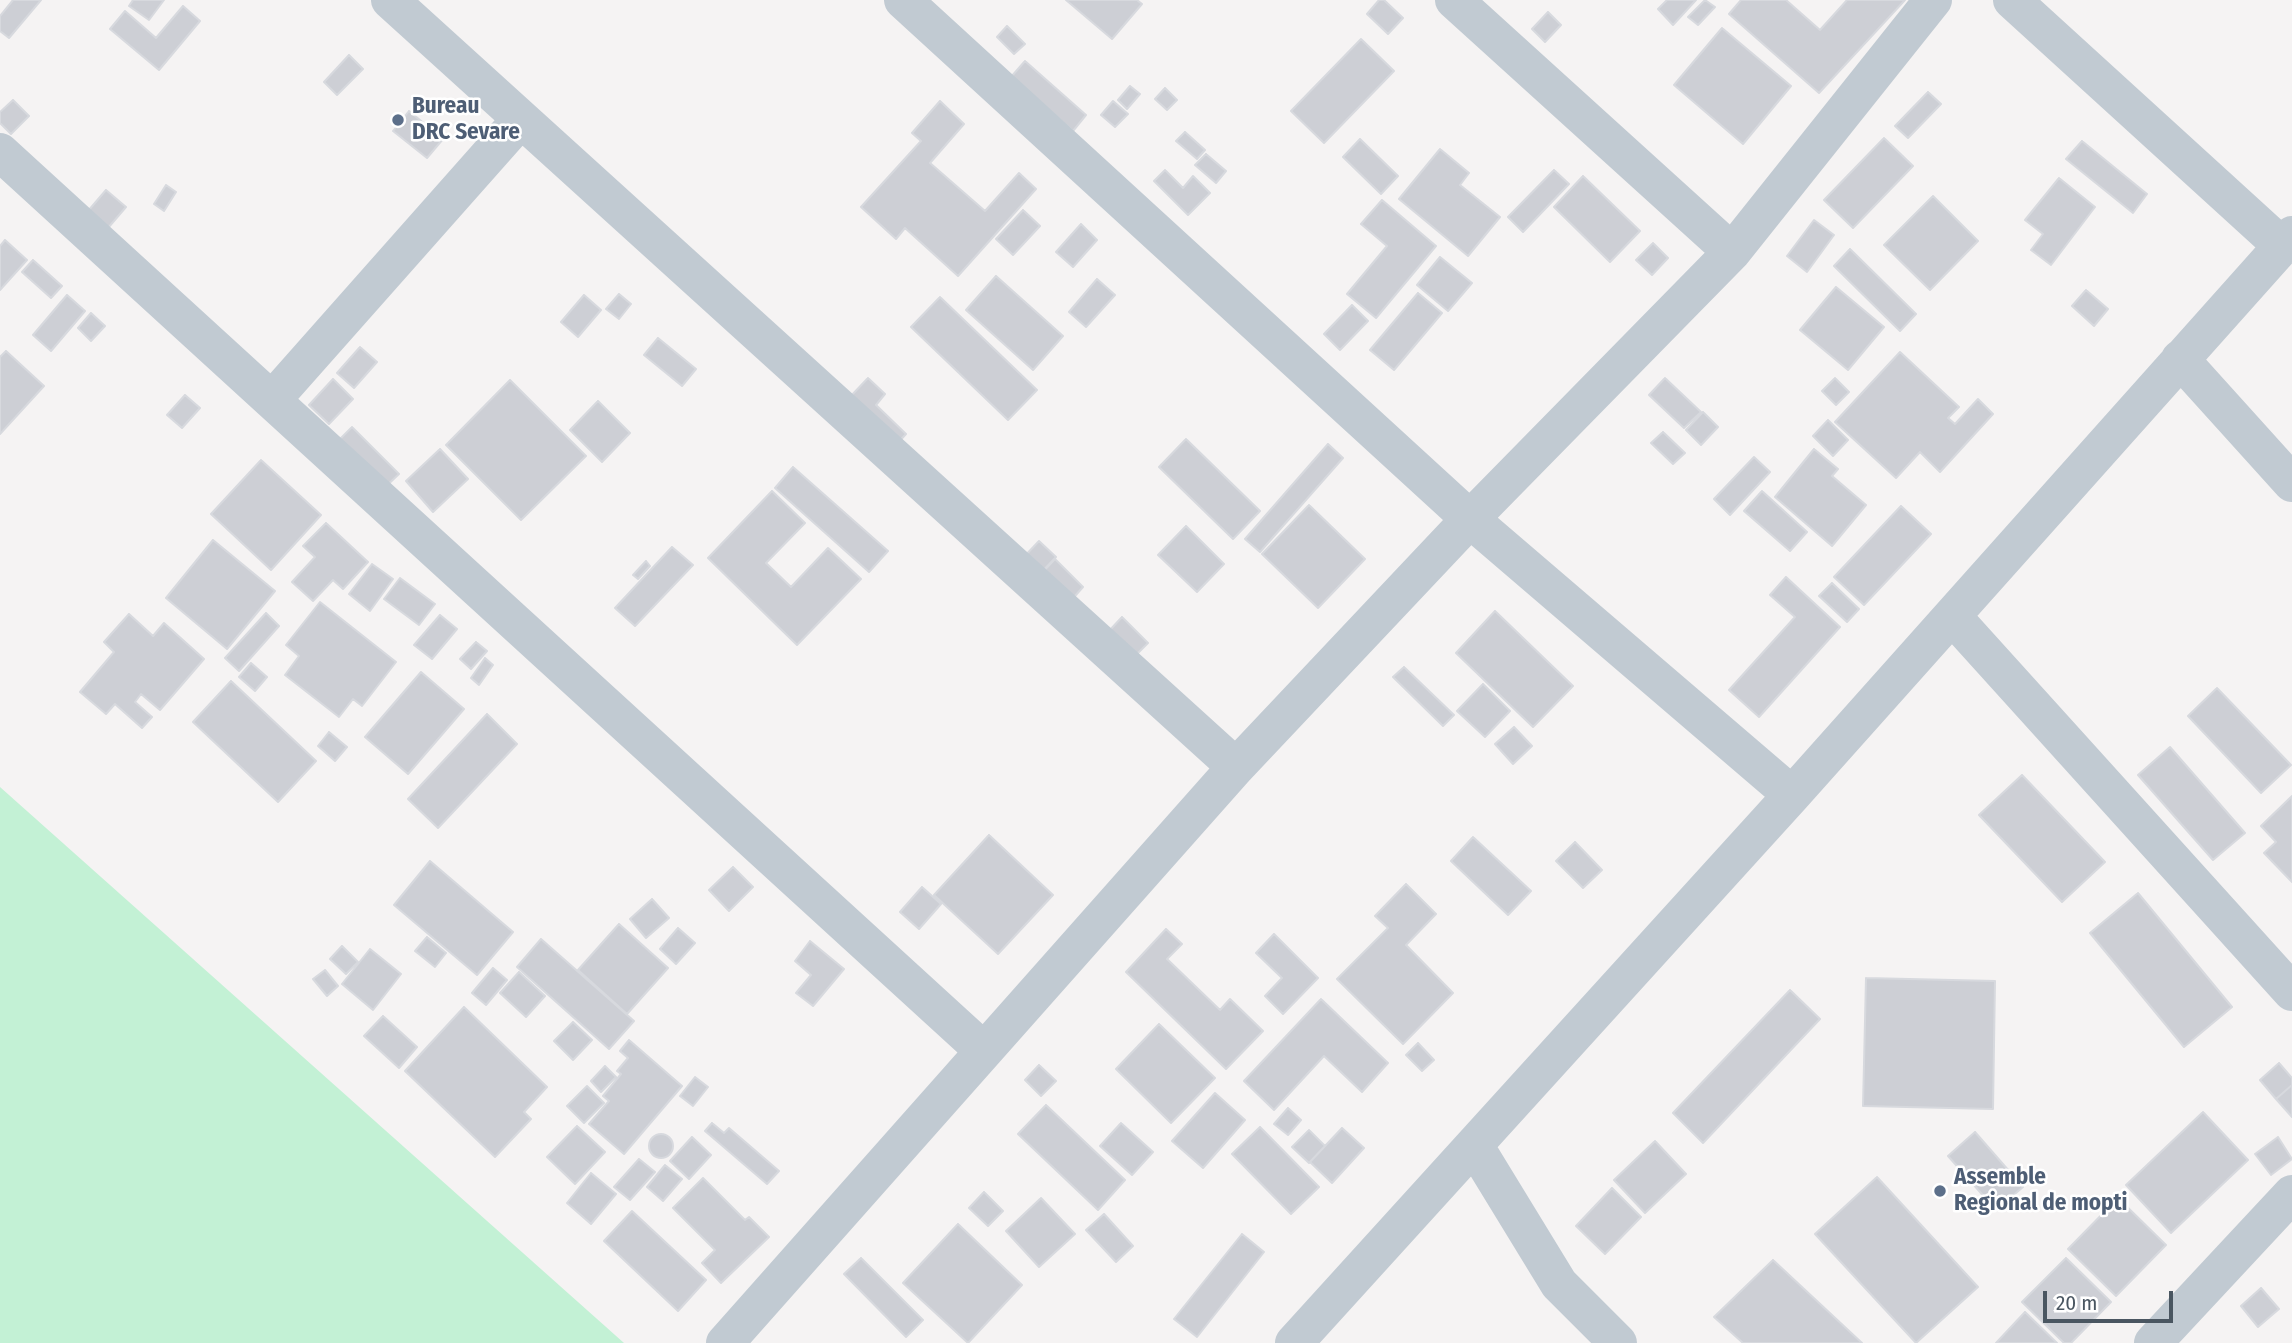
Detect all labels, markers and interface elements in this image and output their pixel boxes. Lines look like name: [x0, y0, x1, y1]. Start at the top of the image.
place label: Bureau DRC Sevare: [412, 93, 520, 147]
marker: Bureau DRC Sevare: [390, 112, 406, 128]
place label: Assemble Regional de mopti: [1954, 1164, 2128, 1218]
marker: Assemble Regional de mopti: [1932, 1183, 1948, 1199]
scale bar: [2047, 1276, 2176, 1320]
text: 20 m: [2056, 1290, 2097, 1316]

